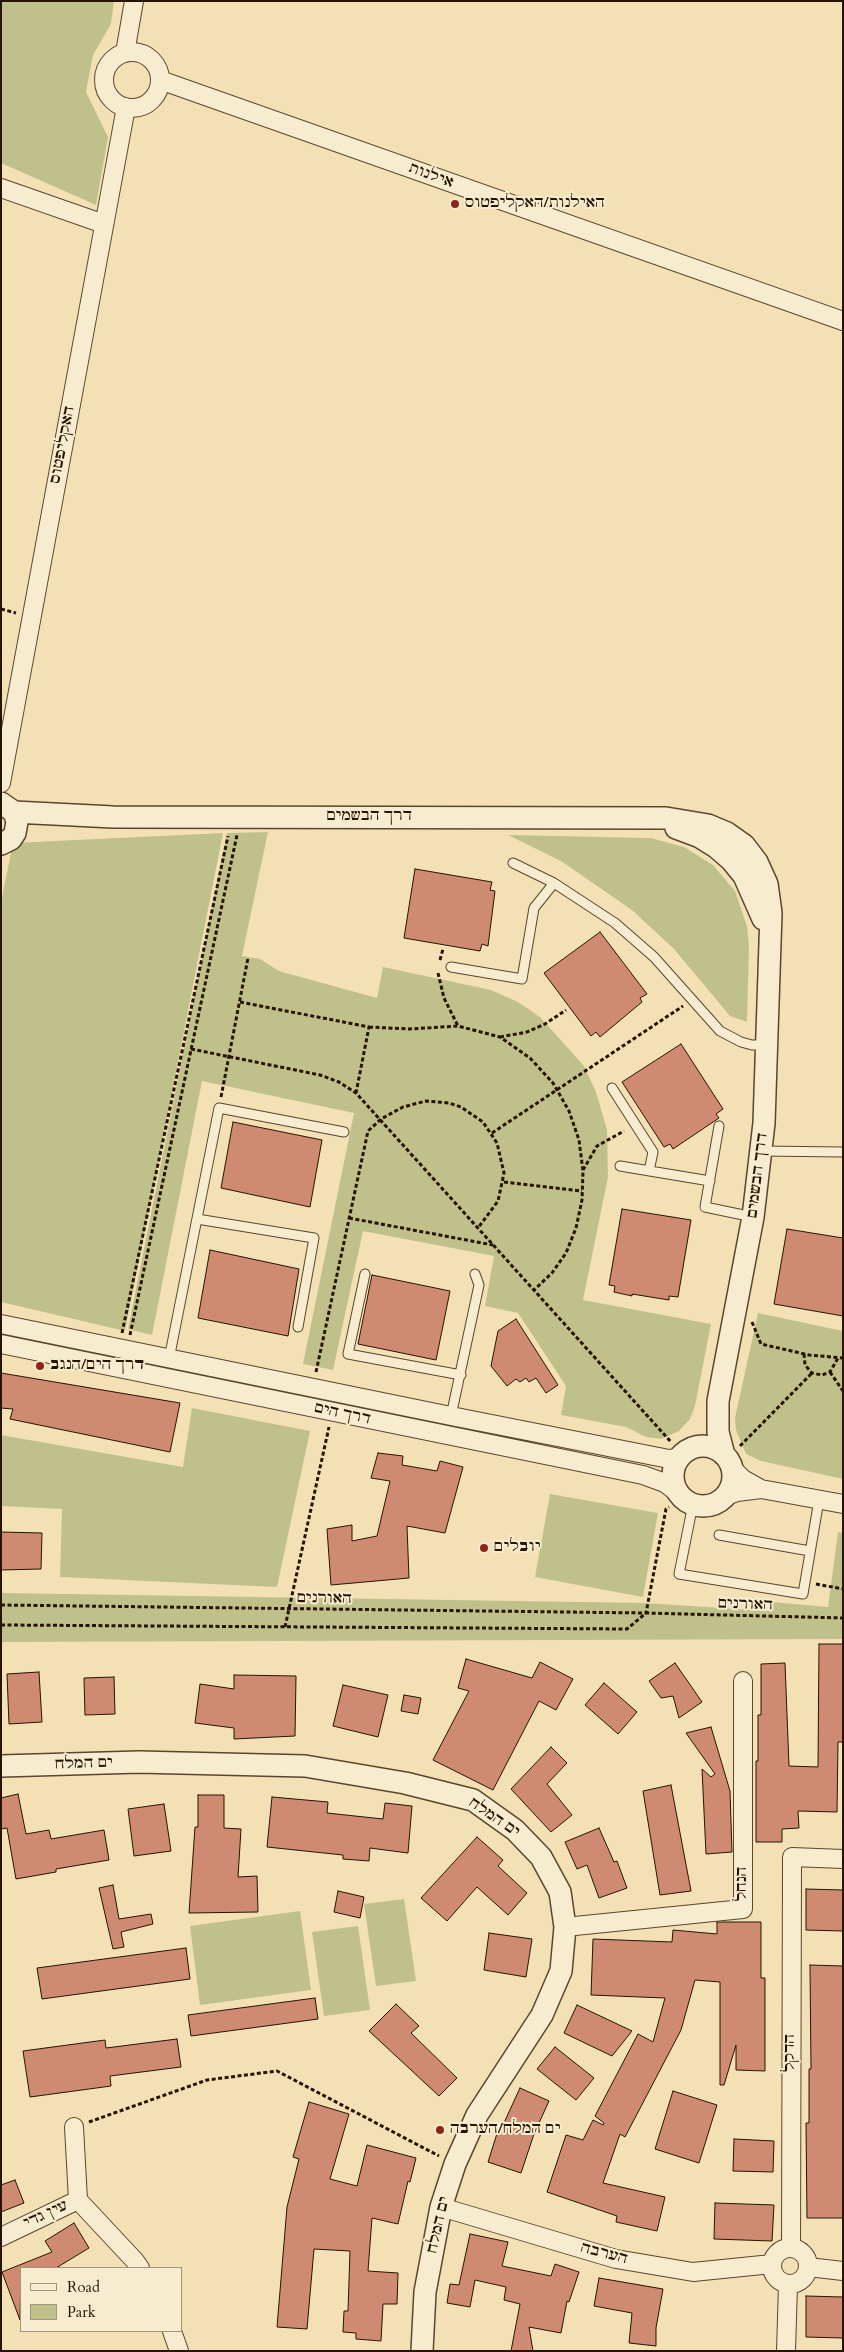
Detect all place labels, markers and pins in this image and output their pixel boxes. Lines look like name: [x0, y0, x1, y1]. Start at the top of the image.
place label: האילנות/האקליפטוס: [465, 195, 605, 213]
marker: האילנות/האקליפטוס: [449, 198, 461, 210]
place label: דרך הים/הנגב: [50, 1357, 144, 1375]
marker: דרך הים/הנגב: [34, 1360, 46, 1372]
place label: יובלים: [494, 1539, 541, 1557]
marker: יובלים: [478, 1542, 490, 1554]
place label: ים המלח/הערבה: [450, 2121, 561, 2139]
marker: ים המלח/הערבה: [434, 2124, 446, 2136]

